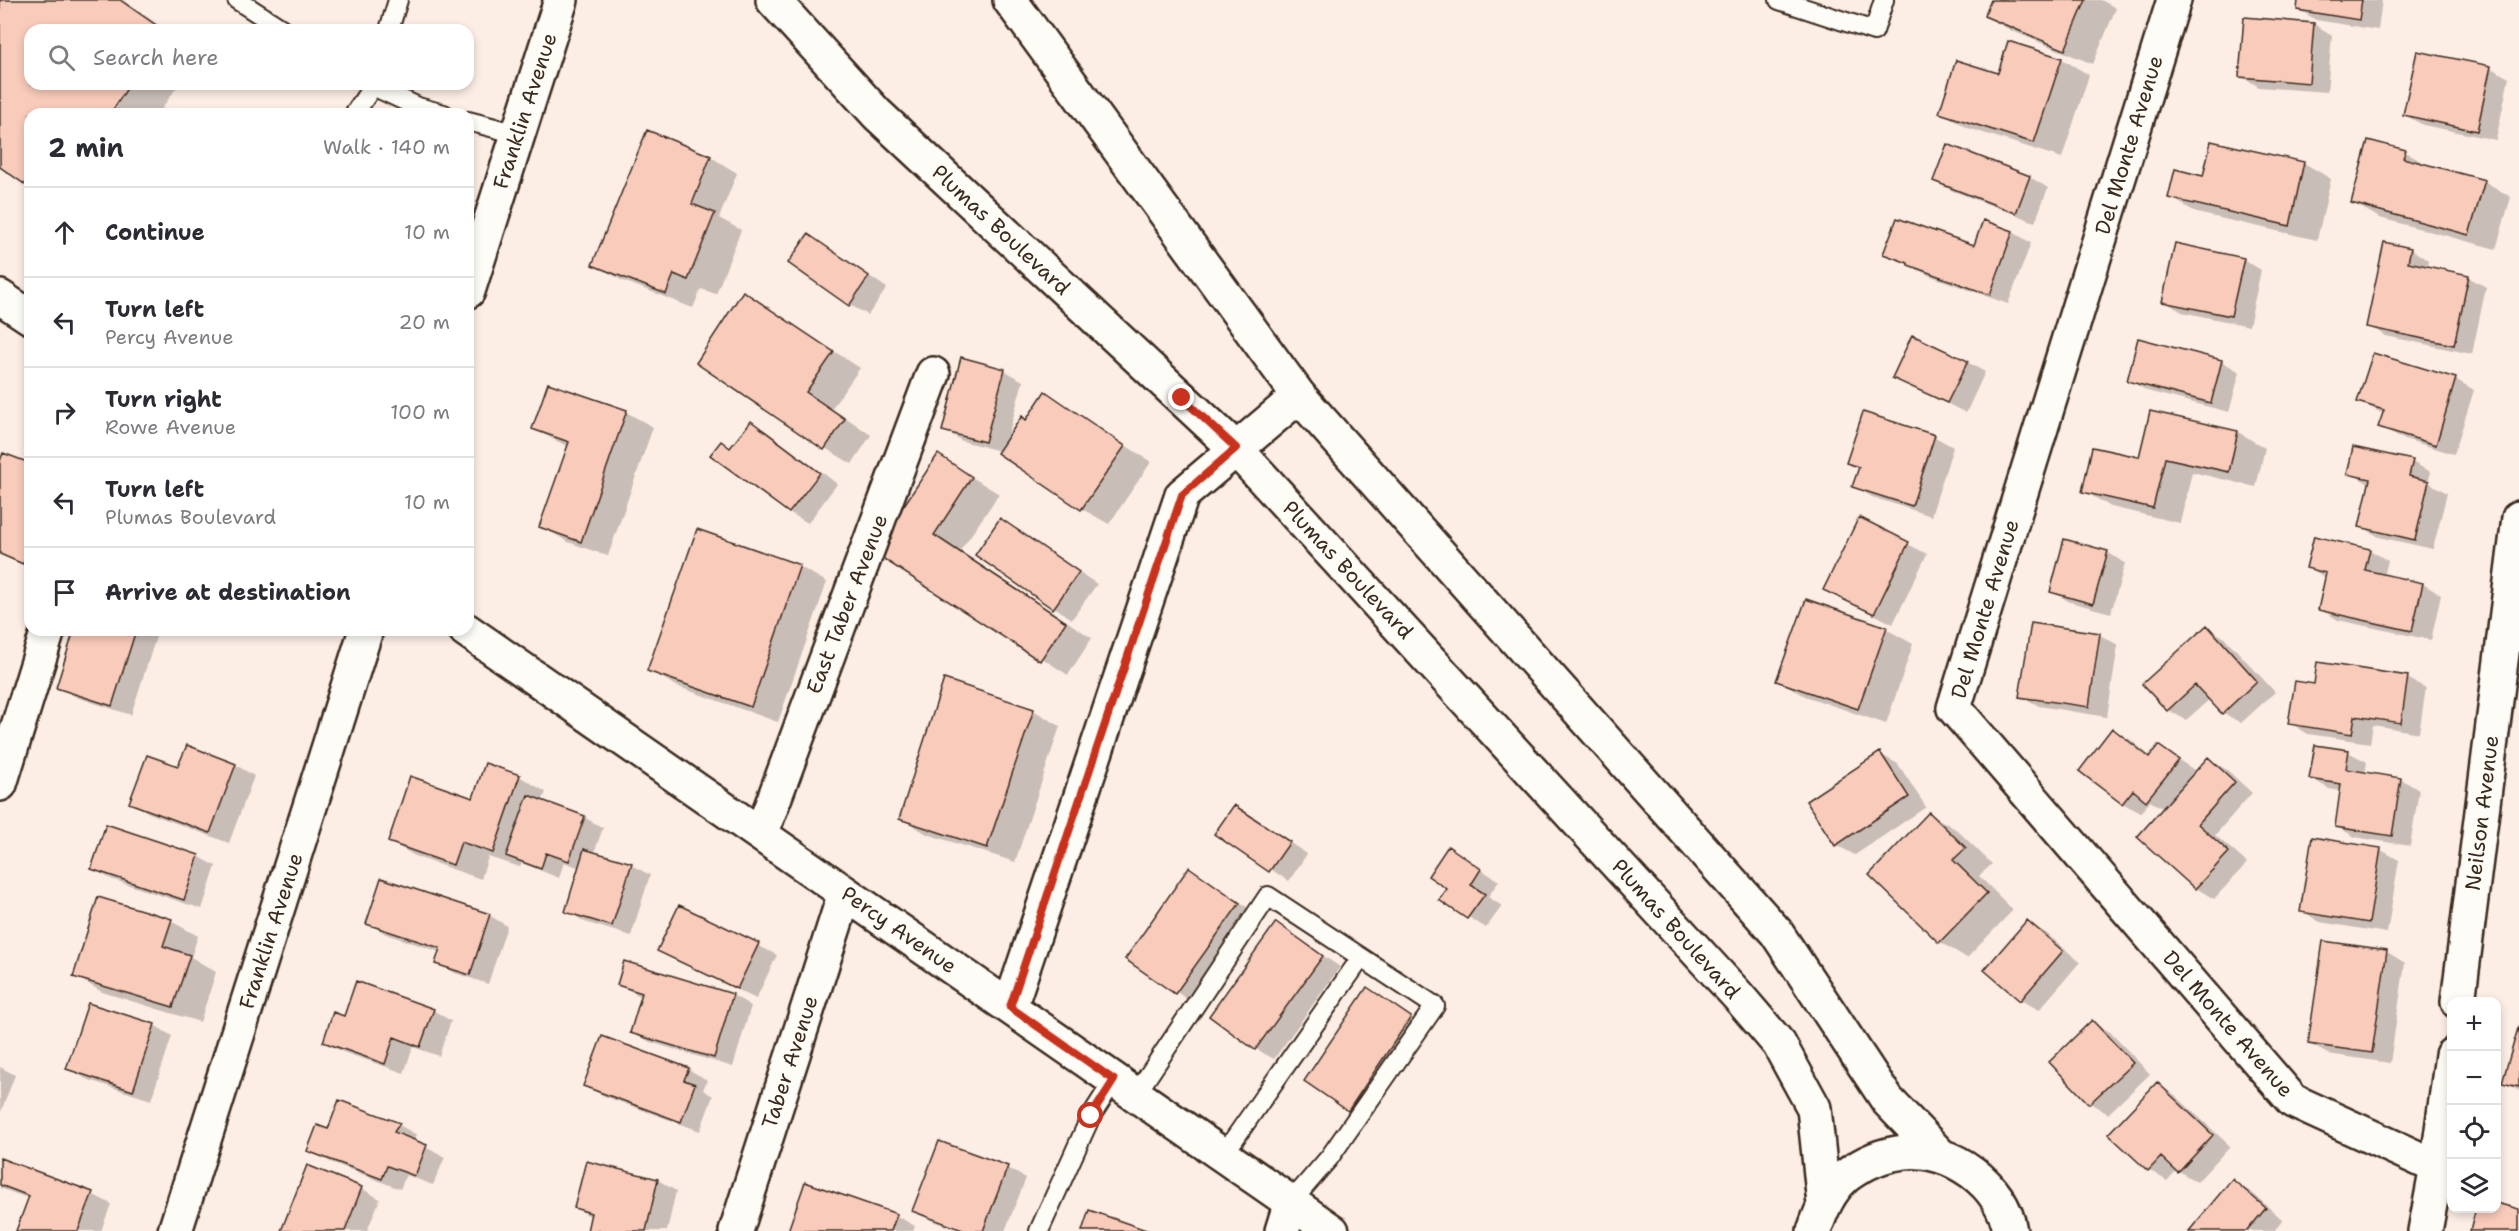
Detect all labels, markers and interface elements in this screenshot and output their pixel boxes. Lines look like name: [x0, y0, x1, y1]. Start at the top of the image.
search box: [24, 24, 474, 90]
street label: Franklin Avenue: [487, 29, 563, 193]
icon: search: [45, 41, 78, 74]
text: Search here: [93, 43, 219, 72]
street label: Del Monte Avenue: [2088, 52, 2170, 238]
text: 2 min: [48, 130, 124, 165]
text: Walk · 140 m: [323, 134, 450, 160]
street label: Plumas Boulevard: [926, 158, 1076, 302]
icon: ahead: [48, 216, 81, 249]
text: Continue: [105, 218, 205, 247]
text: 10 m: [404, 219, 450, 245]
text: Turn left: [105, 295, 204, 324]
icon: left: [48, 306, 81, 339]
text: 20 m: [399, 309, 450, 335]
text: Percy Avenue: [105, 324, 233, 350]
route end: [1168, 384, 1194, 410]
text: Turn right: [105, 385, 222, 414]
icon: right: [48, 396, 81, 429]
text: 100 m: [390, 399, 450, 425]
text: Rowe Avenue: [105, 414, 236, 440]
text: Turn left: [105, 475, 204, 504]
icon: left: [48, 486, 81, 519]
text: 10 m: [404, 489, 450, 515]
street label: Plumas Boulevard: [1276, 495, 1420, 645]
text: Plumas Boulevard: [105, 504, 276, 530]
street label: East Taber Avenue: [800, 510, 894, 698]
street label: Del Monte Avenue: [1944, 516, 2026, 702]
icon: arrive: [48, 576, 81, 609]
text: Arrive at destination: [105, 578, 351, 607]
street label: Neilson Avenue: [2459, 734, 2505, 892]
street label: Franklin Avenue: [233, 849, 309, 1013]
street label: Plumas Boulevard: [1605, 853, 1747, 1005]
street label: Percy Avenue: [836, 880, 962, 980]
street label: Del Monte Avenue: [2156, 945, 2300, 1103]
street label: Taber Avenue: [755, 992, 825, 1132]
map controls: [2447, 997, 2501, 1213]
button: +: [2447, 997, 2501, 1051]
button: −: [2447, 1051, 2501, 1105]
route start: [1077, 1102, 1103, 1128]
button: locate: [2447, 1105, 2501, 1159]
button: layers: [2447, 1159, 2501, 1213]

